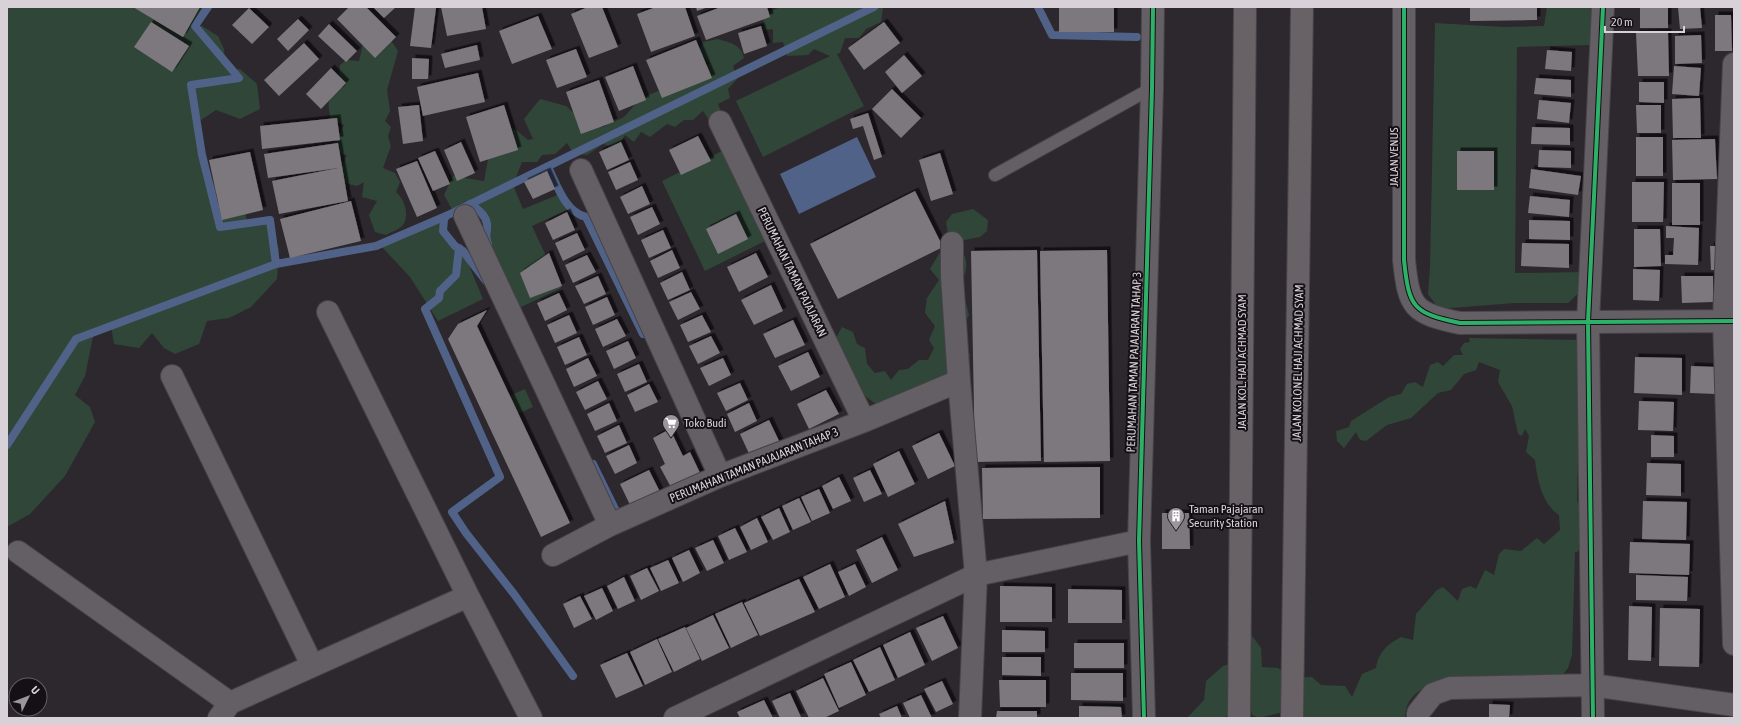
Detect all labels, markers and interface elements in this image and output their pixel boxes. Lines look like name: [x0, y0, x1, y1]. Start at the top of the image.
scale bar: [1605, 8, 1684, 34]
text: 20 m: [1611, 15, 1633, 29]
street label: JALAN VENUS: [1387, 127, 1401, 187]
street label: PERUMAHAN TAMAN PAJAJARAN: [754, 205, 830, 339]
street label: PERUMAHAN TAMAN PAJAJARAN TAHAP 3: [1124, 271, 1144, 453]
street label: JALAN KOLONEL HAJI ACHMAD SYAM: [1290, 284, 1306, 442]
street label: JALAN KOL. HAJI ACHMAD SYAM: [1235, 294, 1249, 430]
supermarket icon: Toko Budi: [661, 413, 681, 438]
place label: Toko Budi: [684, 416, 726, 430]
street label: PERUMAHAN TAMAN PAJAJARAN TAHAP 3: [668, 425, 840, 505]
place label: Taman Pajajaran Security Station: [1189, 502, 1263, 530]
building icon: Taman Pajajaran Security Station: [1166, 506, 1186, 531]
north arrow: [8, 677, 48, 717]
text: U: [29, 684, 42, 697]

